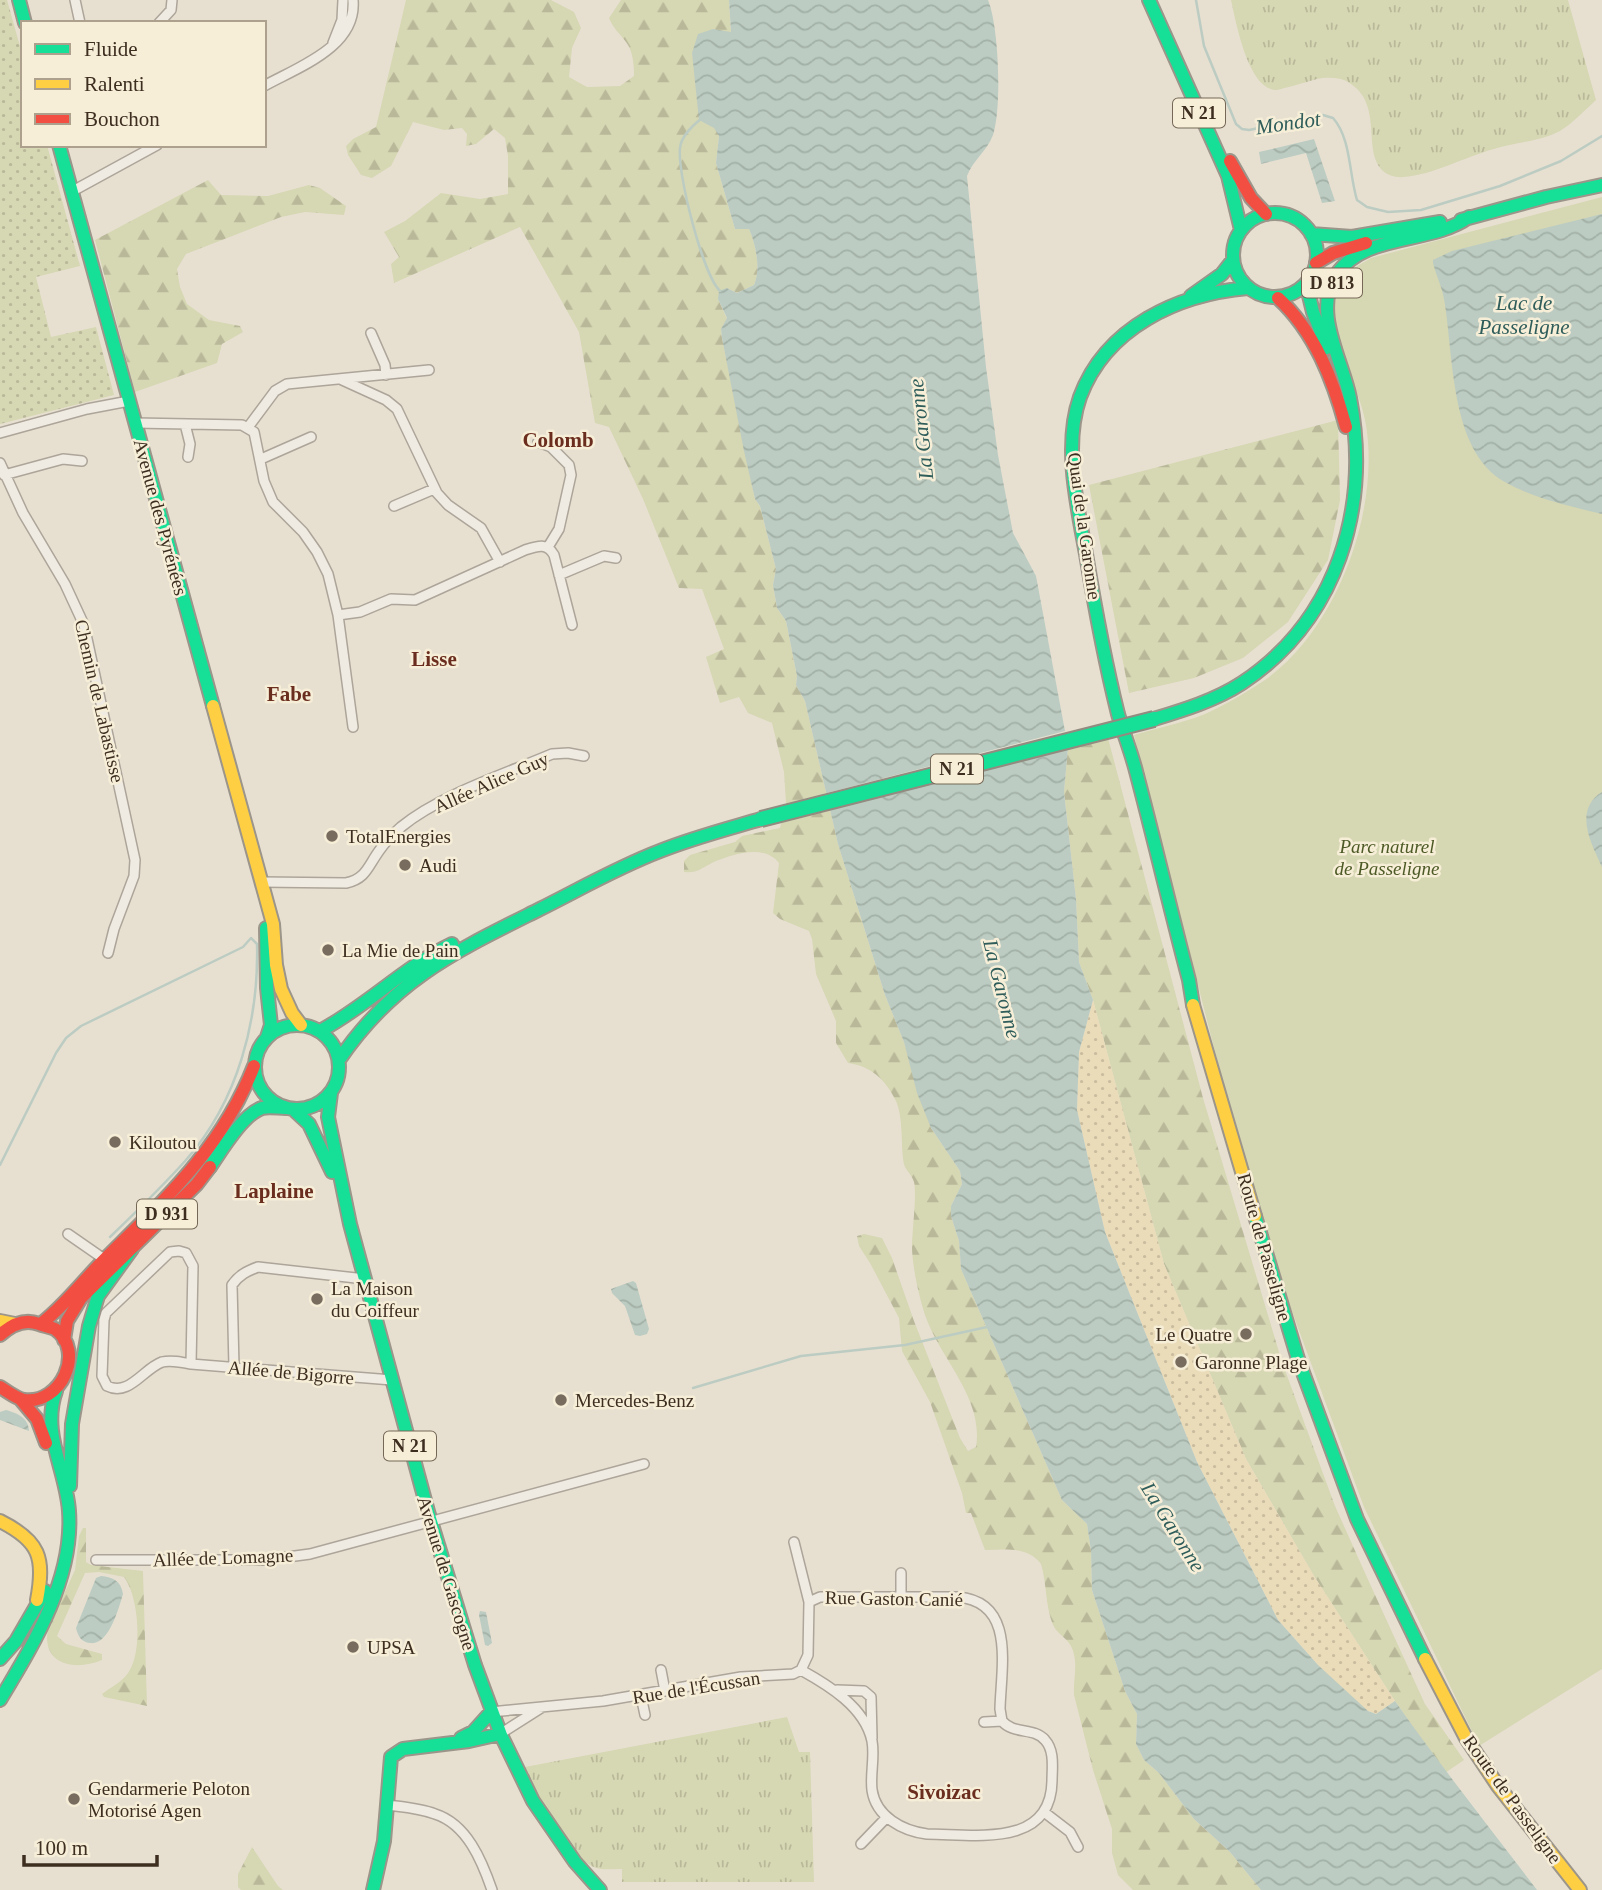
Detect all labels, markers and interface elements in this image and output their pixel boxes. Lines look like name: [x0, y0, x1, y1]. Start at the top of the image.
legend: [21, 21, 266, 147]
text: Fluide: [84, 37, 138, 61]
text: Ralenti: [84, 72, 145, 96]
road number: N 21: [1173, 98, 1225, 128]
water label: Mondot: [1253, 106, 1323, 140]
text: Bouchon: [84, 107, 160, 131]
road number: D 813: [1302, 268, 1362, 298]
water label: Lac de Passeligne: [1478, 291, 1569, 339]
water label: La Garonne: [904, 377, 938, 482]
district label: Colomb: [522, 428, 594, 452]
street label: Avenue des Pyrénées: [130, 437, 192, 598]
street label: Quai de la Garonne: [1064, 451, 1105, 601]
street label: Chemin de Labastisse: [71, 618, 128, 785]
district label: Lisse: [411, 647, 457, 671]
district label: Fabe: [267, 682, 311, 706]
street label: Allée Alice Guy: [431, 748, 552, 817]
road number: N 21: [931, 754, 983, 784]
place label: TotalEnergies: [346, 826, 451, 847]
marker: TotalEnergies: [324, 828, 340, 844]
park label: Parc naturel de Passeligne: [1334, 836, 1440, 879]
place label: Audi: [419, 855, 457, 876]
marker: Audi: [397, 857, 413, 873]
water label: La Garonne: [978, 936, 1026, 1041]
place label: La Mie de Pain: [342, 940, 459, 961]
marker: La Mie de Pain: [320, 942, 336, 958]
place label: Kiloutou: [129, 1132, 197, 1153]
marker: Kiloutou: [107, 1134, 123, 1150]
street label: Route de Passeligne: [1233, 1171, 1296, 1324]
district label: Laplaine: [234, 1179, 314, 1203]
road number: D 931: [137, 1199, 197, 1228]
place label: La Maison du Coiffeur: [331, 1278, 419, 1321]
marker: La Maison du Coiffeur: [309, 1291, 325, 1307]
place label: Le Quatre: [1156, 1324, 1232, 1345]
marker: Le Quatre: [1238, 1326, 1254, 1342]
place label: Garonne Plage: [1195, 1352, 1307, 1373]
marker: Garonne Plage: [1173, 1354, 1189, 1370]
street label: Allée de Bigorre: [227, 1357, 355, 1388]
place label: Mercedes-Benz: [575, 1390, 694, 1411]
marker: Mercedes-Benz: [553, 1392, 569, 1408]
road number: N 21: [384, 1432, 436, 1461]
water label: La Garonne: [1135, 1477, 1210, 1576]
street label: Avenue de Gascogne: [413, 1494, 480, 1653]
street label: Allée de Lomagne: [153, 1545, 294, 1570]
street label: Rue Gaston Canié: [825, 1587, 963, 1610]
place label: UPSA: [367, 1637, 416, 1658]
marker: UPSA: [345, 1639, 361, 1655]
street label: Rue de l'Écussan: [631, 1667, 762, 1708]
street label: Route de Passeligne: [1459, 1731, 1566, 1867]
place label: Gendarmerie Peloton Motorisé Agen: [88, 1778, 250, 1821]
district label: Sivoizac: [907, 1780, 981, 1804]
marker: Gendarmerie Peloton Motorisé Agen: [66, 1791, 82, 1807]
scale bar: [24, 1824, 158, 1868]
text: 100 m: [35, 1836, 88, 1860]

